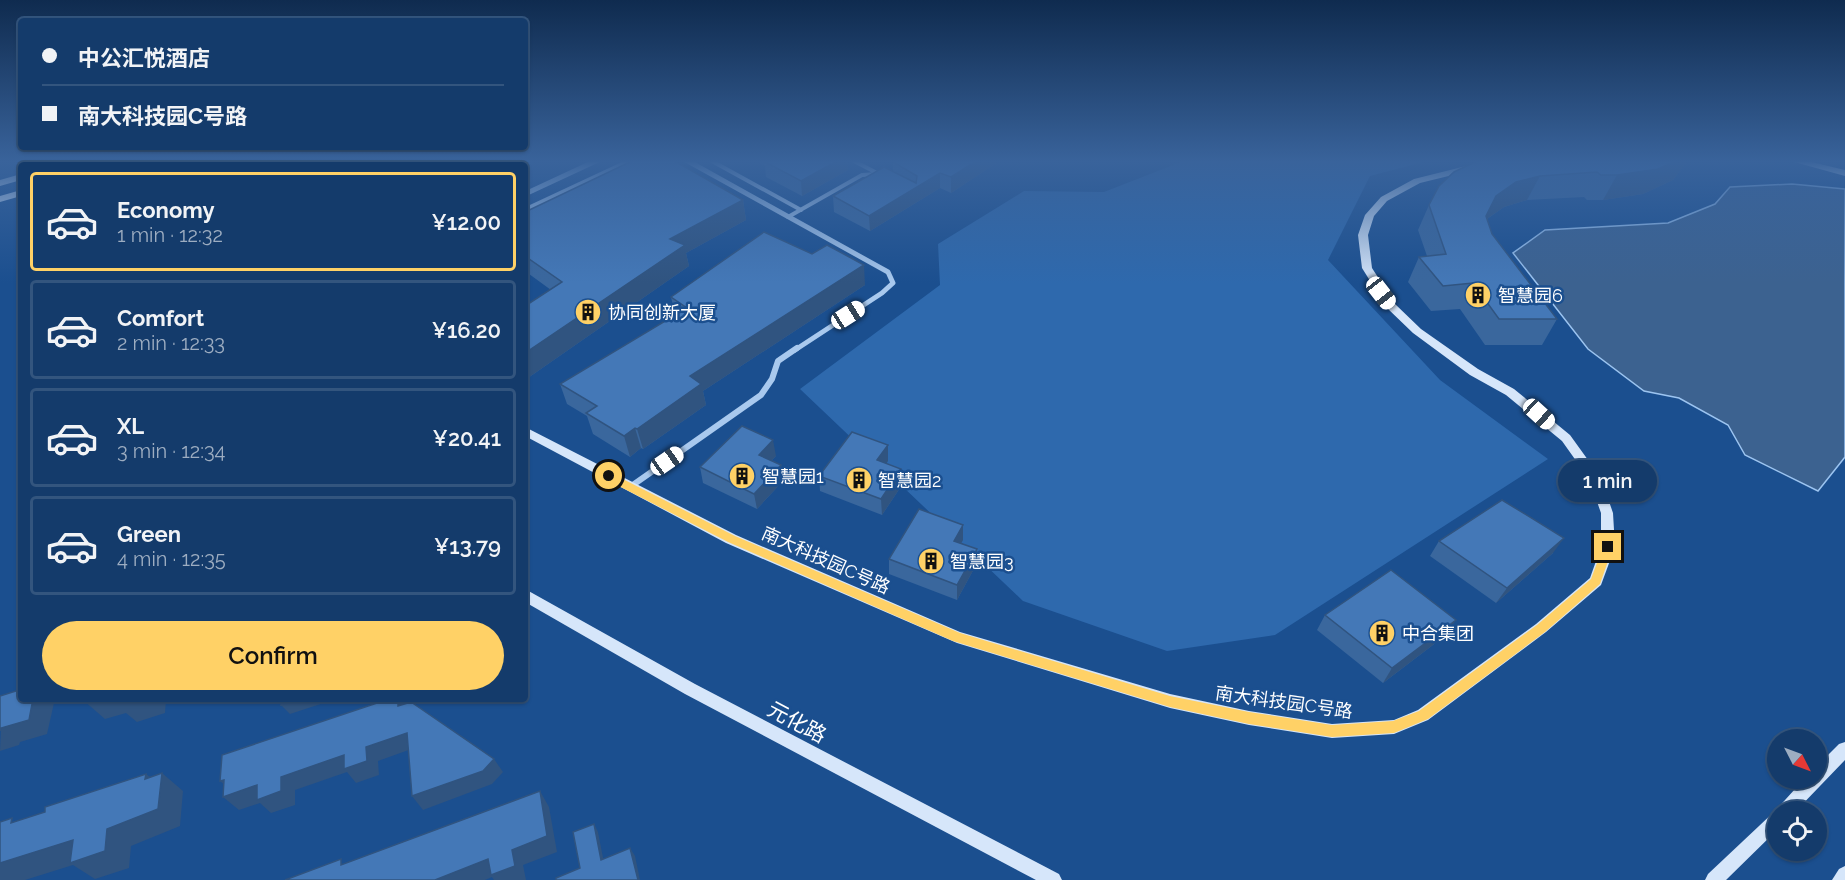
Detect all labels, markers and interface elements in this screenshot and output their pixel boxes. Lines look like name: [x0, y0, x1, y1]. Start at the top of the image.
text: 中公汇悦酒店: [78, 45, 210, 71]
text: 南大科技园C号路: [78, 103, 247, 129]
icon: car: [45, 195, 99, 249]
text: Economy: [117, 197, 215, 223]
text: ¥12.00: [431, 209, 501, 235]
text: 1 min · 12:32: [117, 223, 223, 247]
car: [1363, 273, 1399, 313]
building icon: 智慧园6: [1463, 280, 1493, 310]
place label: 智慧园6: [1498, 285, 1563, 306]
building icon: 协同创新大厦: [573, 297, 603, 327]
car: [828, 298, 868, 332]
place label: 协同创新大厦: [608, 302, 716, 323]
icon: car: [45, 303, 99, 357]
text: Comfort: [117, 305, 204, 331]
text: ¥16.20: [432, 317, 501, 343]
text: 2 min · 12:33: [117, 331, 225, 355]
car: [1520, 395, 1558, 433]
icon: car: [45, 411, 99, 465]
text: XL: [117, 413, 144, 439]
text: ¥20.41: [433, 425, 501, 451]
text: 3 min · 12:34: [117, 439, 226, 463]
car: [647, 443, 687, 479]
callout: 1 min: [1558, 460, 1658, 502]
building icon: 智慧园1: [727, 461, 757, 491]
route start: [595, 462, 622, 489]
building icon: 智慧园2: [844, 465, 874, 495]
place label: 智慧园1: [762, 466, 824, 487]
text: 1 min: [1583, 469, 1632, 493]
place label: 智慧园2: [878, 470, 941, 491]
icon: car: [45, 519, 99, 573]
text: Green: [117, 521, 181, 547]
street label: 南大科技园C号路: [759, 522, 893, 598]
text: ¥13.79: [434, 533, 501, 559]
route end: [1594, 533, 1621, 560]
building icon: 智慧园3: [916, 546, 946, 576]
text: 4 min · 12:35: [117, 547, 226, 571]
place label: 智慧园3: [950, 551, 1014, 572]
building icon: 中合集团: [1367, 618, 1397, 648]
button: Confirm: [42, 621, 504, 690]
place label: 中合集团: [1402, 623, 1474, 644]
street label: 南大科技园C号路: [1214, 682, 1354, 722]
street label: 元化路: [763, 696, 831, 748]
north arrow: [1767, 729, 1827, 789]
map controls: [1767, 729, 1827, 861]
button: locate: [1767, 801, 1827, 861]

